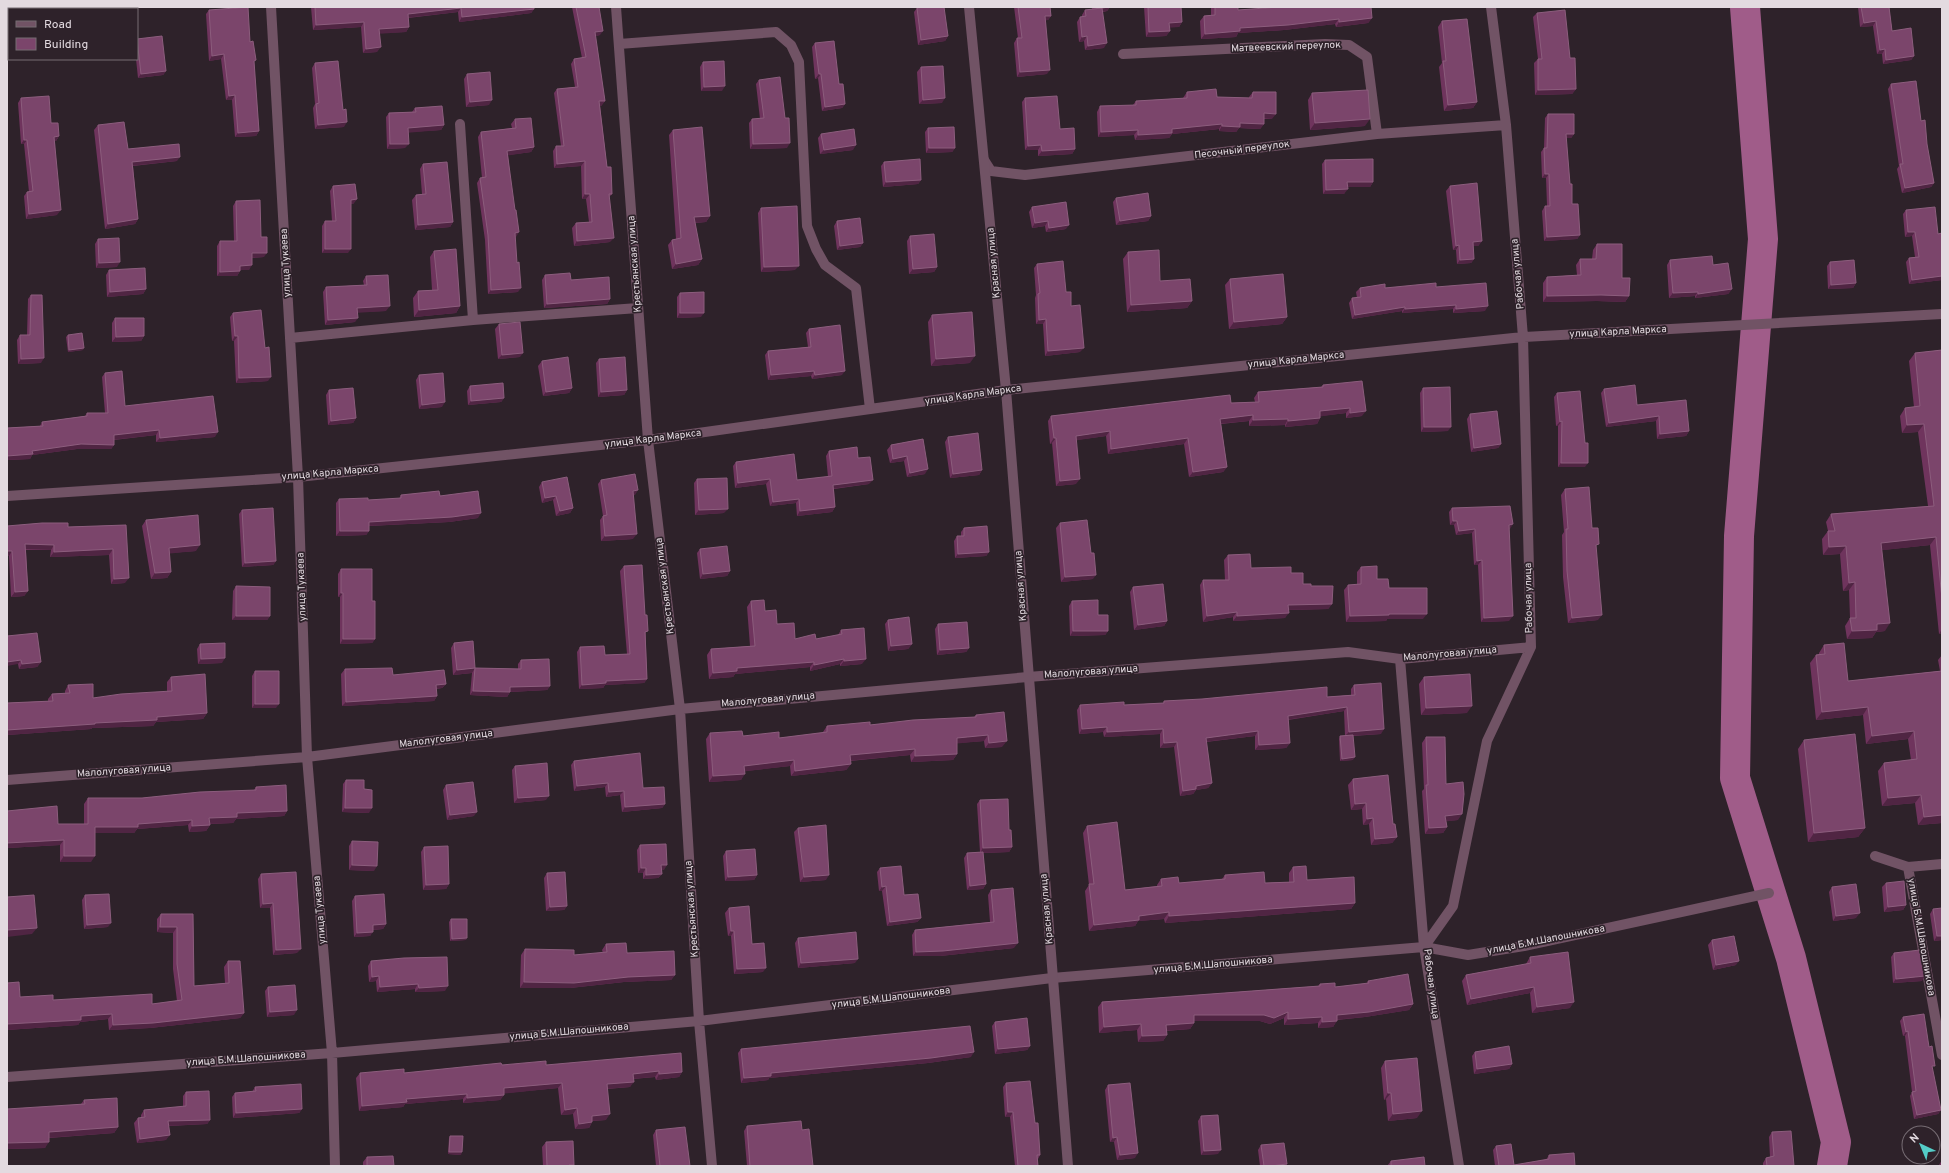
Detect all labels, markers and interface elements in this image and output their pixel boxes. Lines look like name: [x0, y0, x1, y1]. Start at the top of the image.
legend: [8, 8, 138, 60]
text: Road: [44, 17, 72, 33]
text: Building: [44, 37, 88, 53]
street label: Матвеевский переулок: [1231, 39, 1341, 55]
street label: Песочный переулок: [1194, 138, 1291, 162]
street label: Крестьянская улица: [625, 215, 645, 313]
street label: Красная улица: [984, 227, 1004, 299]
street label: улица Тукаева: [278, 228, 294, 298]
street label: Рабочая улица: [1508, 238, 1528, 310]
street label: улица Карла Маркса: [1569, 323, 1667, 341]
street label: улица Карла Маркса: [1247, 348, 1345, 372]
street label: улица Карла Маркса: [924, 382, 1022, 408]
street label: улица Карла Маркса: [604, 427, 702, 451]
street label: улица Карла Маркса: [281, 462, 379, 484]
street label: Крестьянская улица: [653, 537, 677, 635]
street label: Красная улица: [1012, 550, 1030, 622]
street label: улица Тукаева: [294, 552, 310, 622]
street label: Рабочая улица: [1522, 563, 1536, 633]
street label: Малолуговая улица: [1403, 643, 1497, 665]
street label: Малолуговая улица: [1044, 662, 1138, 682]
street label: Малолуговая улица: [721, 689, 815, 711]
street label: Малолуговая улица: [399, 727, 493, 751]
street label: Малолуговая улица: [77, 761, 171, 781]
street label: Крестьянская улица: [682, 860, 702, 958]
street label: Красная улица: [1037, 873, 1057, 945]
street label: улица Тукаева: [311, 875, 329, 945]
street label: улица Б.М.Шапошникова: [1904, 877, 1938, 997]
street label: улица Б.М.Шапошникова: [1486, 922, 1606, 958]
street label: Рабочая улица: [1420, 948, 1442, 1020]
street label: улица Б.М.Шапошникова: [1153, 953, 1273, 977]
street label: улица Б.М.Шапошникова: [831, 984, 951, 1012]
street label: улица Б.М.Шапошникова: [509, 1020, 629, 1044]
street label: улица Б.М.Шапошникова: [186, 1048, 306, 1070]
north arrow: [1901, 1125, 1941, 1165]
text: N: [1907, 1131, 1922, 1146]

